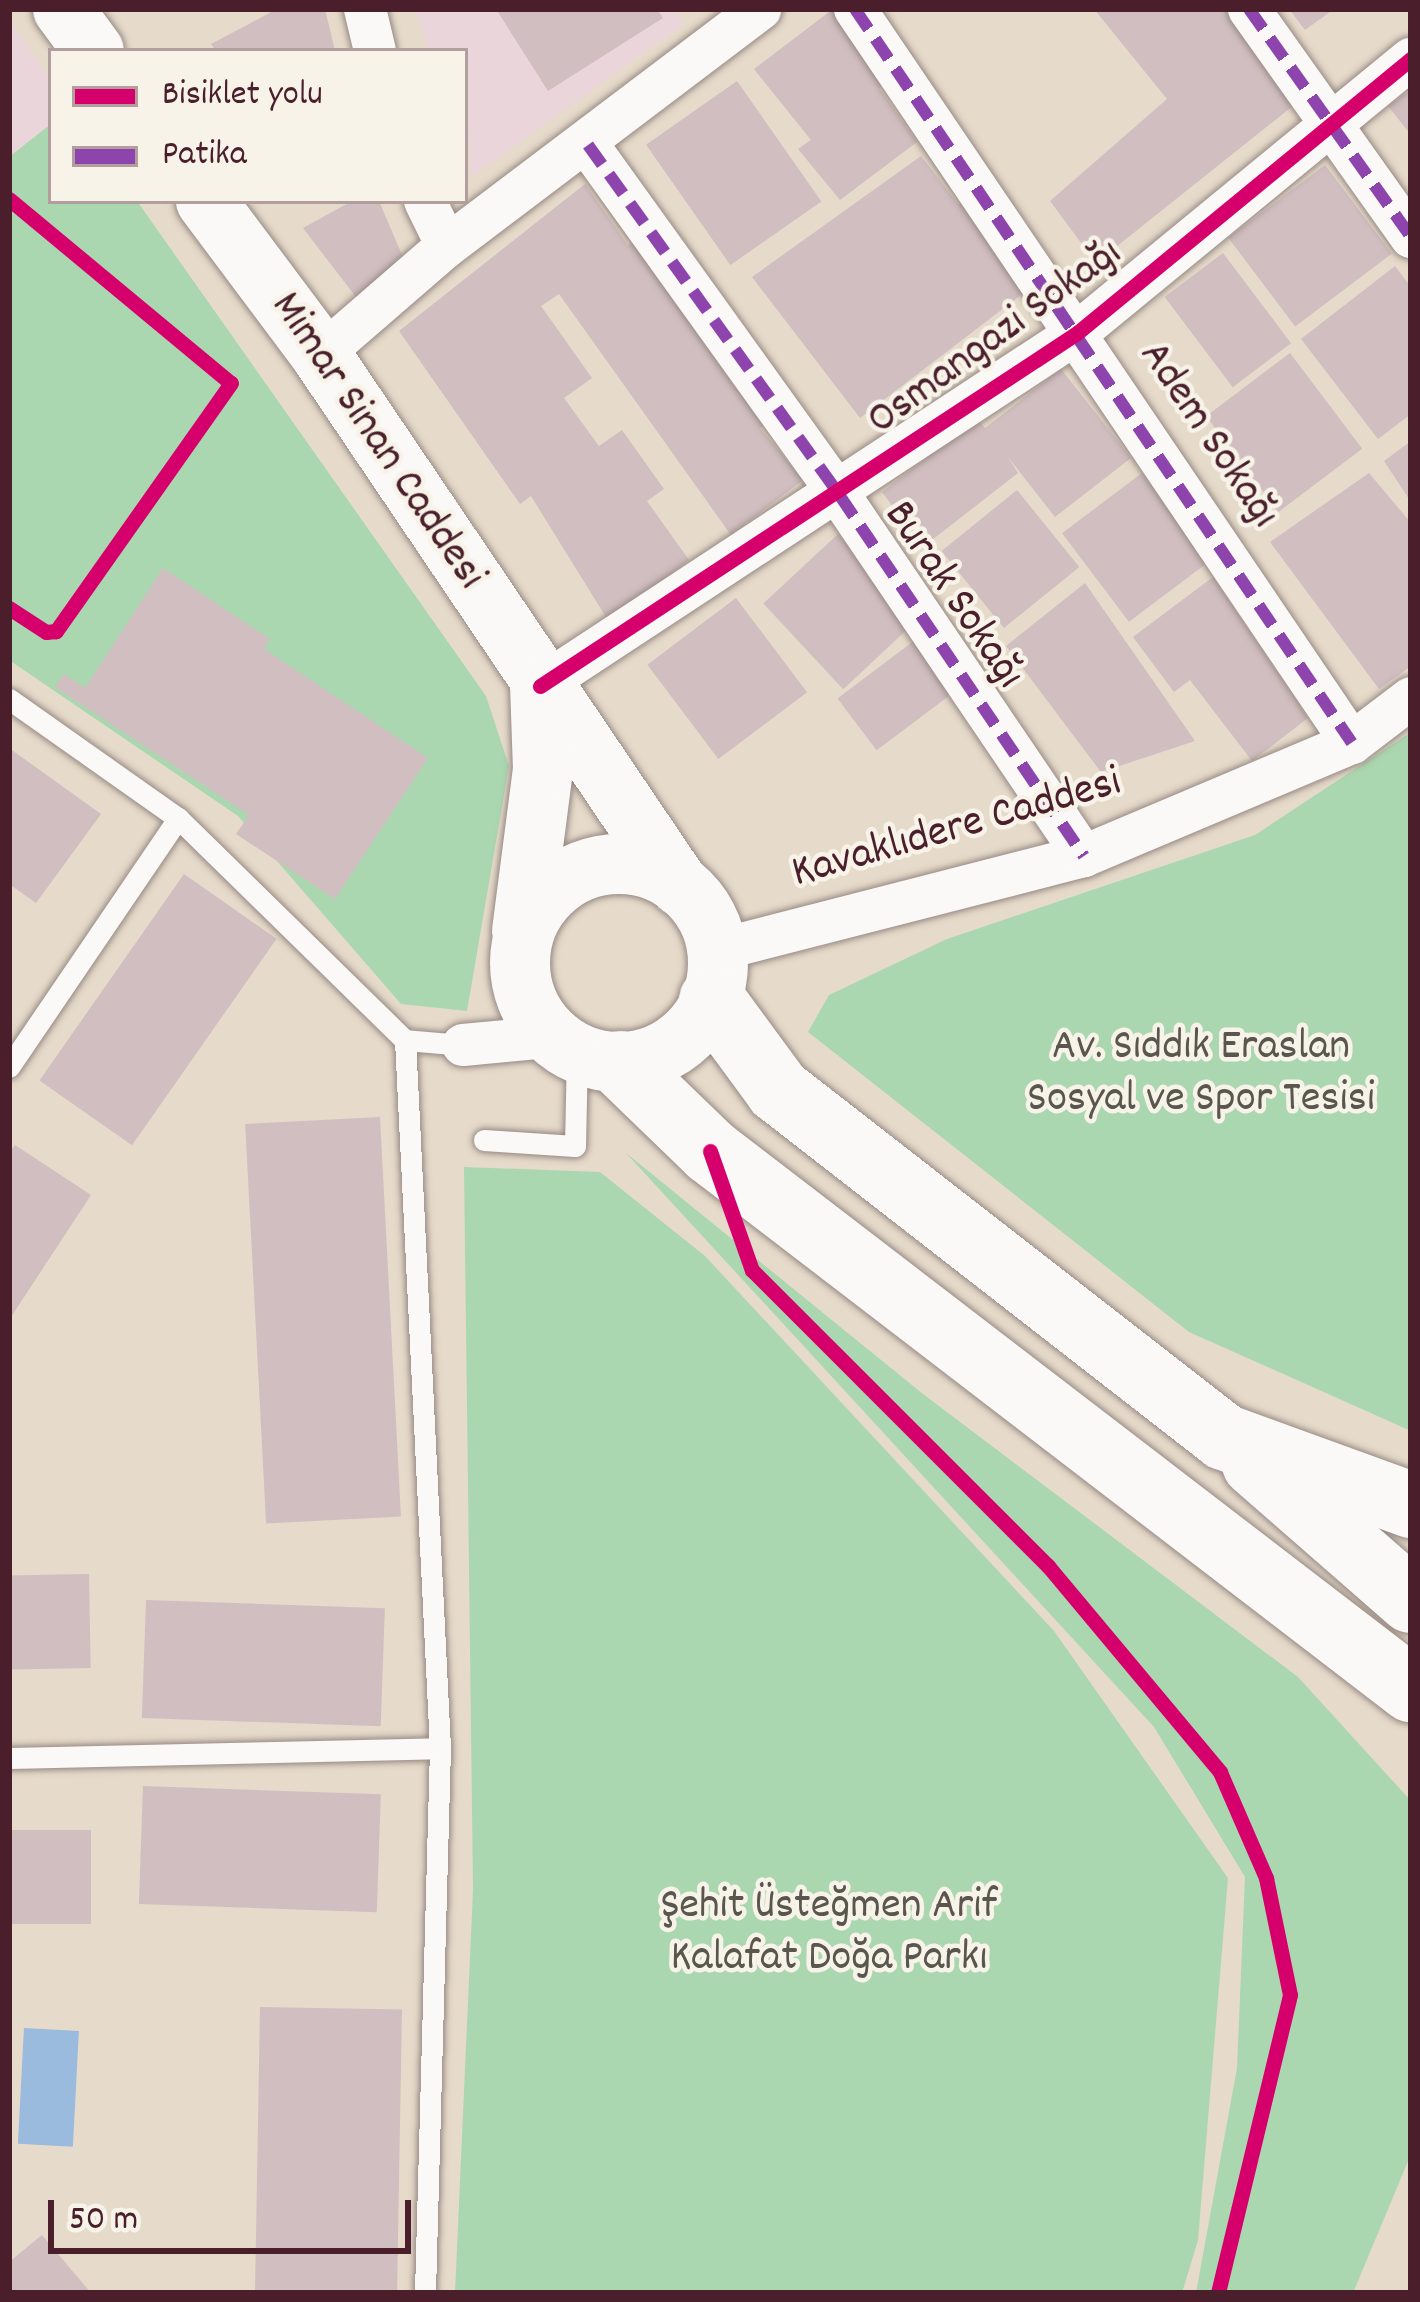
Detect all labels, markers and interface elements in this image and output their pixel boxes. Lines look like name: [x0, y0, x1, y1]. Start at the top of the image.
legend: [48, 48, 468, 204]
text: Bisiklet yolu: [162, 70, 323, 122]
text: Patika: [162, 130, 247, 182]
street label: Osmangazi Sokağı: [858, 229, 1134, 449]
street label: Mimar Sinan Caddesi: [257, 283, 495, 601]
street label: Adem Sokağı: [1125, 332, 1289, 540]
street label: Burak Sokağı: [870, 492, 1034, 700]
street label: Kavaklıdere Caddesi: [786, 757, 1128, 903]
park label: Av. Sıddık Eraslan Sosyal ve Spor Tesisi: [1027, 1022, 1375, 1128]
park label: Şehit Üsteğmen Arif Kalafat Doğa Parkı: [661, 1881, 997, 1987]
scale bar: [54, 2176, 417, 2250]
text: 50 m: [69, 2195, 138, 2247]

